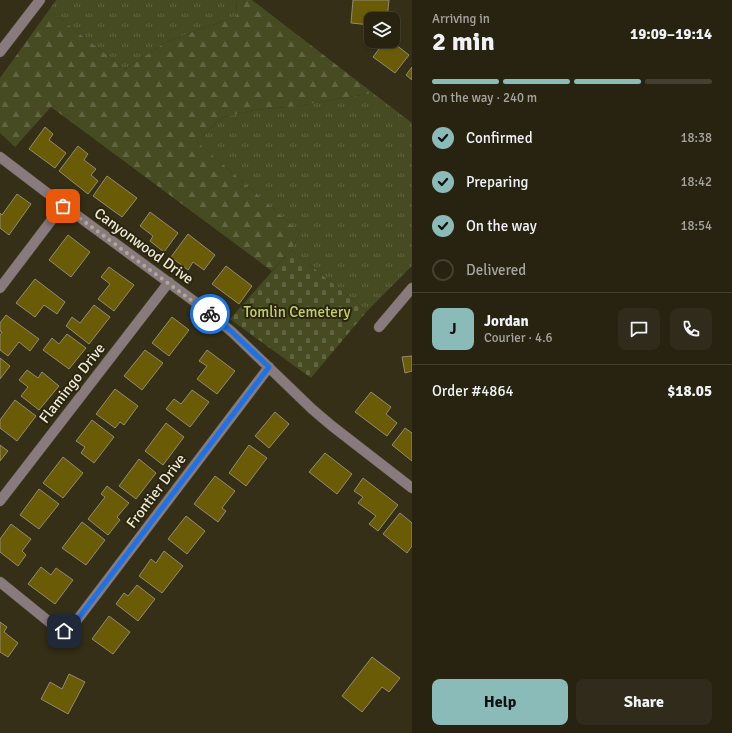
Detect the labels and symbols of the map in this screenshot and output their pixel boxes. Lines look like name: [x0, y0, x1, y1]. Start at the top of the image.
pin: [46, 189, 80, 223]
street label: Canyonwood Drive: [91, 204, 197, 288]
courier: [190, 294, 230, 334]
park label: Tomlin Cemetery: [243, 303, 351, 321]
street label: Flamingo Drive: [35, 339, 109, 427]
street label: Frontier Drive: [122, 450, 190, 532]
pin: [47, 614, 81, 648]

